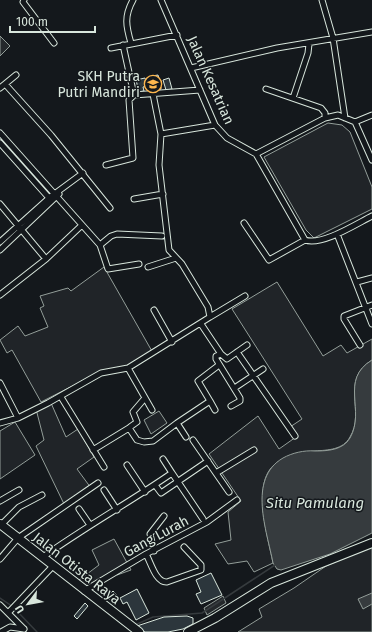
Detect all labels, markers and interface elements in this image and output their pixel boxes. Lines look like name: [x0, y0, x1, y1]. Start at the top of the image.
scale bar: [10, 8, 95, 34]
text: 100 m: [16, 15, 48, 29]
street label: Jalan Kesatrian: [183, 33, 238, 127]
place label: SKH Putra Putri Mandiri: [58, 68, 140, 101]
school or university icon: SKH Putra Putri Mandiri: [143, 74, 163, 94]
water label: Situ Pamulang: [265, 494, 364, 512]
street label: Gang Lurah: [121, 512, 192, 561]
street label: Jalan Otista Raya: [29, 529, 124, 608]
north arrow: [8, 584, 48, 624]
text: U: [13, 603, 27, 616]

